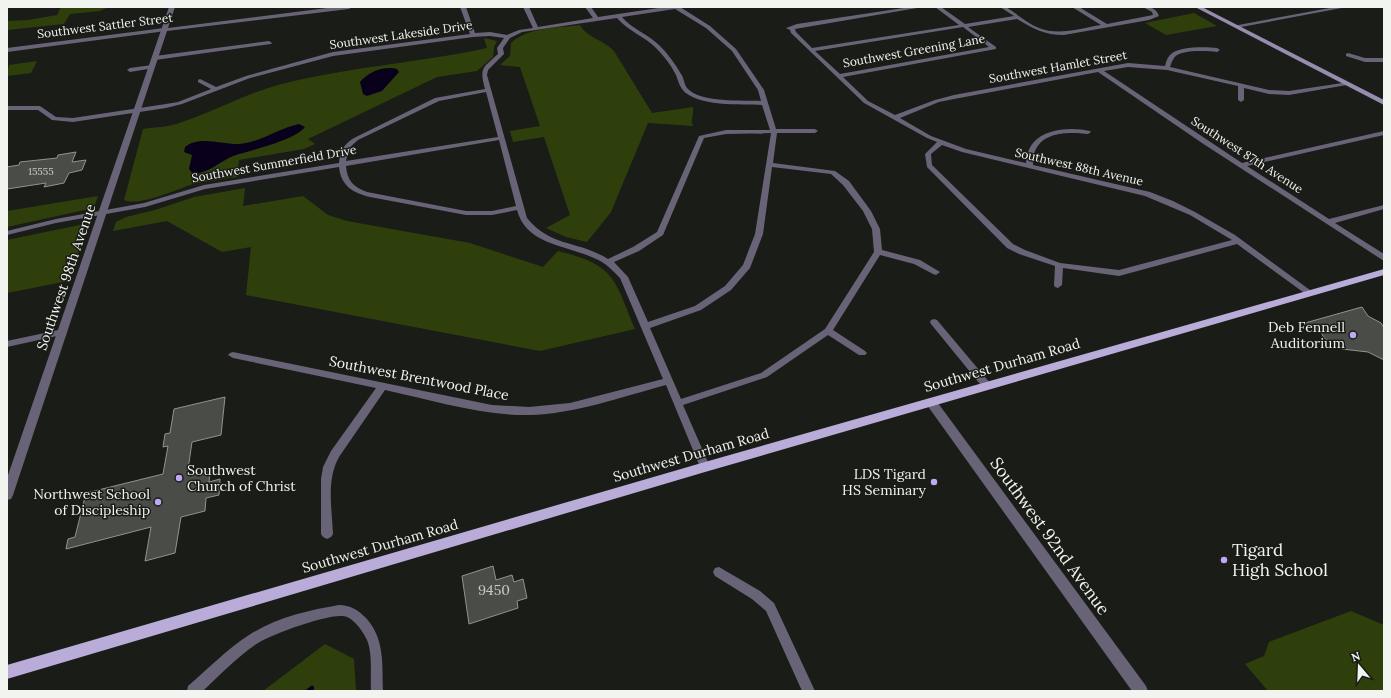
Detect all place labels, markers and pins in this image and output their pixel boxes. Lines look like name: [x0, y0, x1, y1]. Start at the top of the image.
place label: Deb Fennell Auditorium: [1268, 318, 1345, 352]
marker: Deb Fennell Auditorium: [1348, 330, 1358, 340]
place label: Southwest Church of Christ: [187, 461, 296, 495]
place label: LDS Tigard HS Seminary: [842, 465, 927, 499]
marker: Southwest Church of Christ: [174, 473, 184, 483]
marker: LDS Tigard HS Seminary: [929, 477, 939, 487]
place label: Northwest School of Discipleship: [33, 485, 150, 519]
marker: Northwest School of Discipleship: [153, 497, 163, 507]
place label: Tigard High School: [1232, 539, 1328, 581]
marker: Tigard High School: [1219, 555, 1229, 565]

